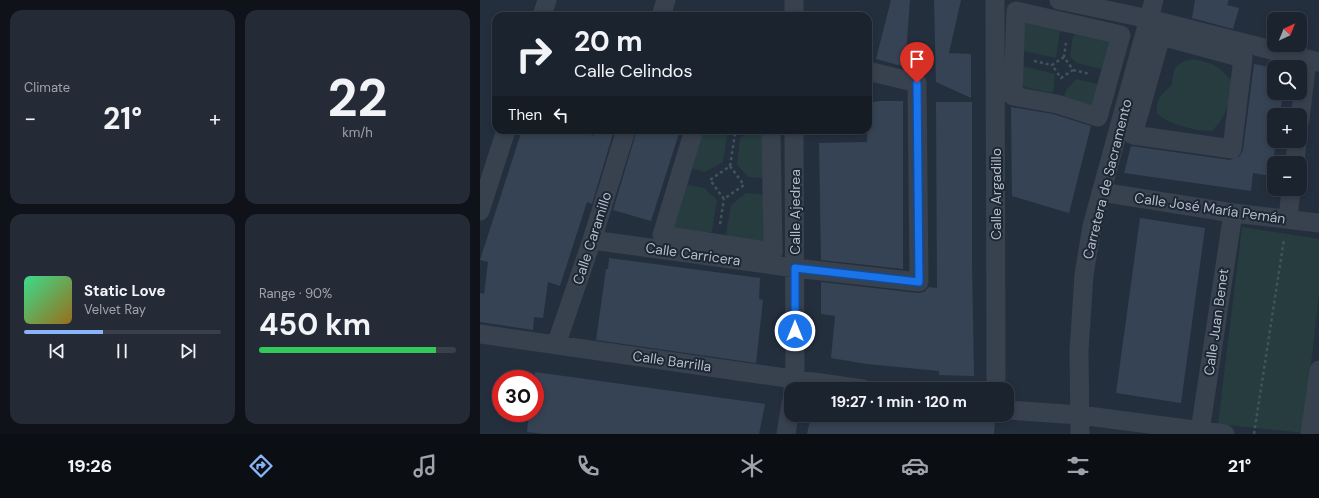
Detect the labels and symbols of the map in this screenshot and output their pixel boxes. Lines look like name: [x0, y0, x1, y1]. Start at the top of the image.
north arrow: [1267, 12, 1307, 52]
pin: [900, 42, 934, 83]
street label: Carretera de Sacramento: [1078, 97, 1136, 261]
street label: Calle Argadillo: [987, 148, 1005, 240]
street label: Calle Ajedrea: [786, 169, 804, 255]
street label: Calle José María Pemán: [1133, 188, 1287, 228]
street label: Calle Caramillo: [569, 189, 615, 287]
street label: Calle Carricera: [644, 238, 742, 270]
street label: Calle Juan Benet: [1200, 267, 1232, 377]
position arrow: [774, 310, 816, 352]
street label: Calle Barrilla: [632, 347, 712, 375]
speed limit sign: 30: [492, 370, 544, 422]

